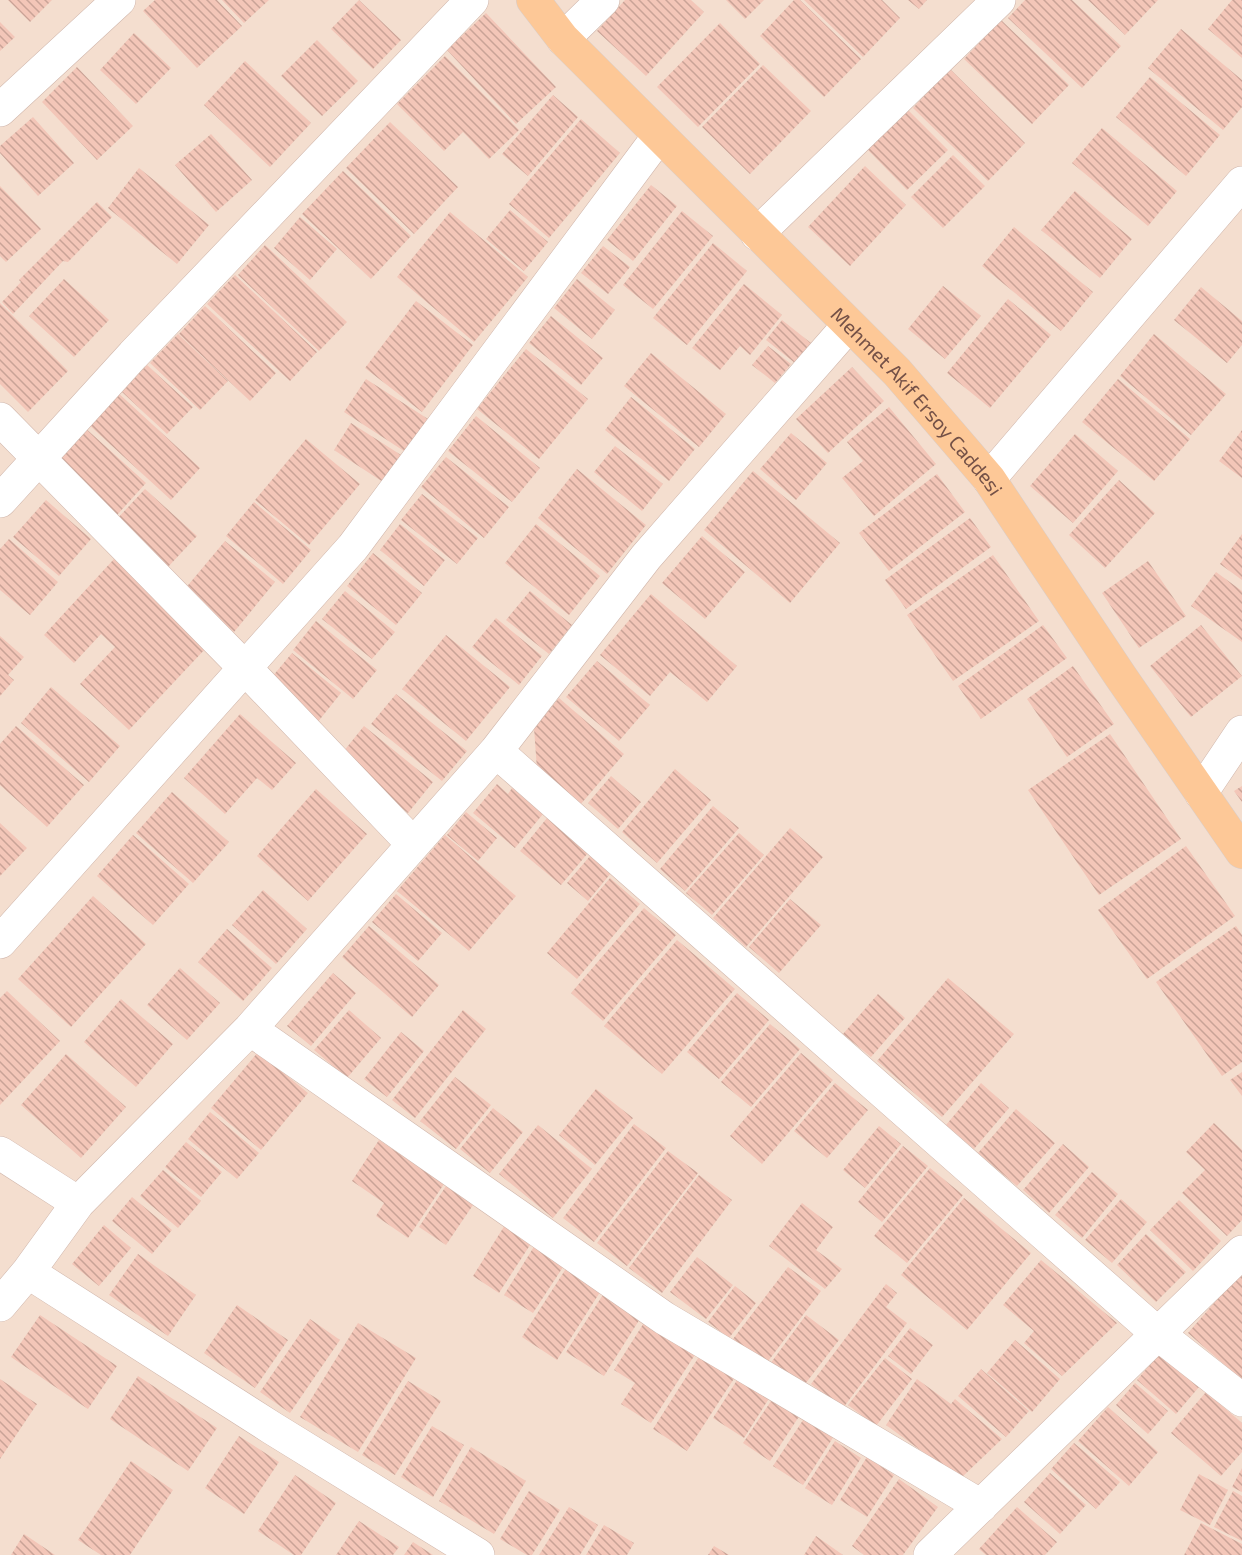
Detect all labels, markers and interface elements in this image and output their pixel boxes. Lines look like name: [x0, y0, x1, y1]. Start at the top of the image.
street label: Mehmet Akif Ersoy Caddesi: [826, 302, 1008, 500]

